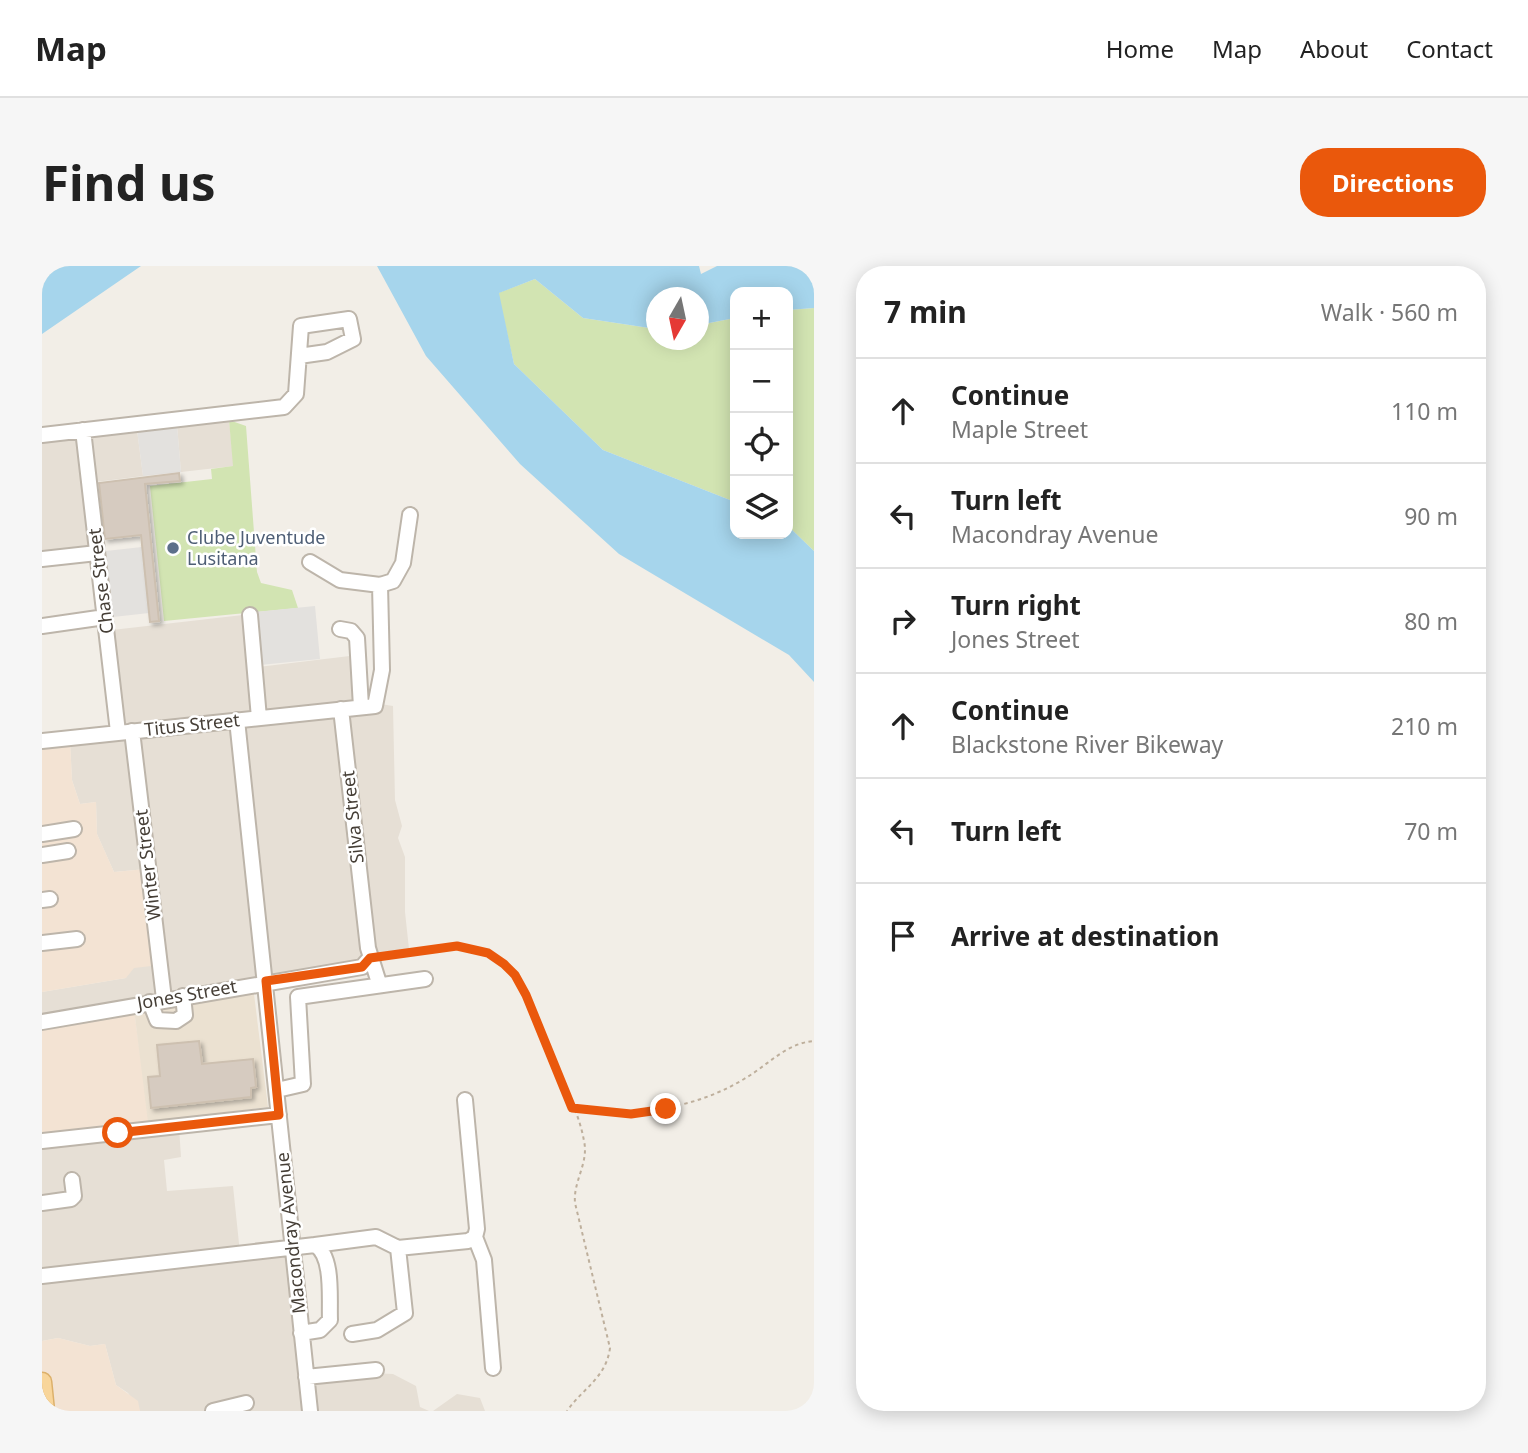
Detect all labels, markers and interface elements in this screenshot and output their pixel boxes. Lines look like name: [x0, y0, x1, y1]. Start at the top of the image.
text: Map: [35, 26, 107, 71]
text: Home: [1106, 32, 1174, 65]
text: Map: [1212, 32, 1262, 65]
text: About: [1300, 32, 1368, 65]
text: Contact: [1406, 32, 1493, 65]
button: Directions: [1300, 148, 1486, 217]
text: Find us: [42, 149, 216, 215]
north arrow: [646, 287, 709, 350]
map controls: [730, 287, 793, 539]
button: +: [730, 287, 793, 350]
text: 7 min: [884, 291, 967, 332]
text: Walk · 560 m: [1321, 296, 1458, 328]
button: −: [730, 350, 793, 413]
text: Continue: [951, 377, 1069, 413]
icon: ahead: [884, 392, 922, 430]
text: 110 m: [1391, 395, 1458, 427]
button: locate: [730, 413, 793, 476]
text: Maple Street: [951, 413, 1088, 445]
button: layers: [730, 476, 793, 539]
text: Turn left: [951, 482, 1062, 518]
icon: left: [884, 497, 922, 535]
text: 90 m: [1404, 500, 1458, 532]
text: Macondray Avenue: [951, 518, 1158, 550]
place label: Clube Juventude Lusitana: [187, 525, 325, 570]
street label: Chase Street: [82, 526, 118, 635]
marker: Clube Juventude Lusitana: [165, 540, 181, 556]
text: Turn right: [951, 587, 1081, 623]
icon: right: [884, 602, 922, 640]
text: 80 m: [1404, 605, 1458, 637]
text: Jones Street: [951, 623, 1080, 655]
text: Continue: [951, 692, 1069, 728]
street label: Titus Street: [143, 707, 241, 741]
icon: ahead: [884, 707, 922, 745]
text: 210 m: [1391, 710, 1458, 742]
text: Blackstone River Bikeway: [951, 728, 1223, 760]
street label: Silva Street: [335, 769, 369, 865]
street label: Winter Street: [128, 808, 166, 922]
icon: left: [884, 812, 922, 850]
text: Turn left: [951, 813, 1062, 849]
text: 70 m: [1404, 815, 1458, 847]
icon: arrive: [884, 917, 922, 955]
text: Arrive at destination: [951, 918, 1220, 954]
street label: Jones Street: [133, 973, 239, 1015]
route end: [650, 1093, 681, 1124]
route start: [102, 1117, 133, 1148]
street label: Macondray Avenue: [270, 1151, 310, 1315]

